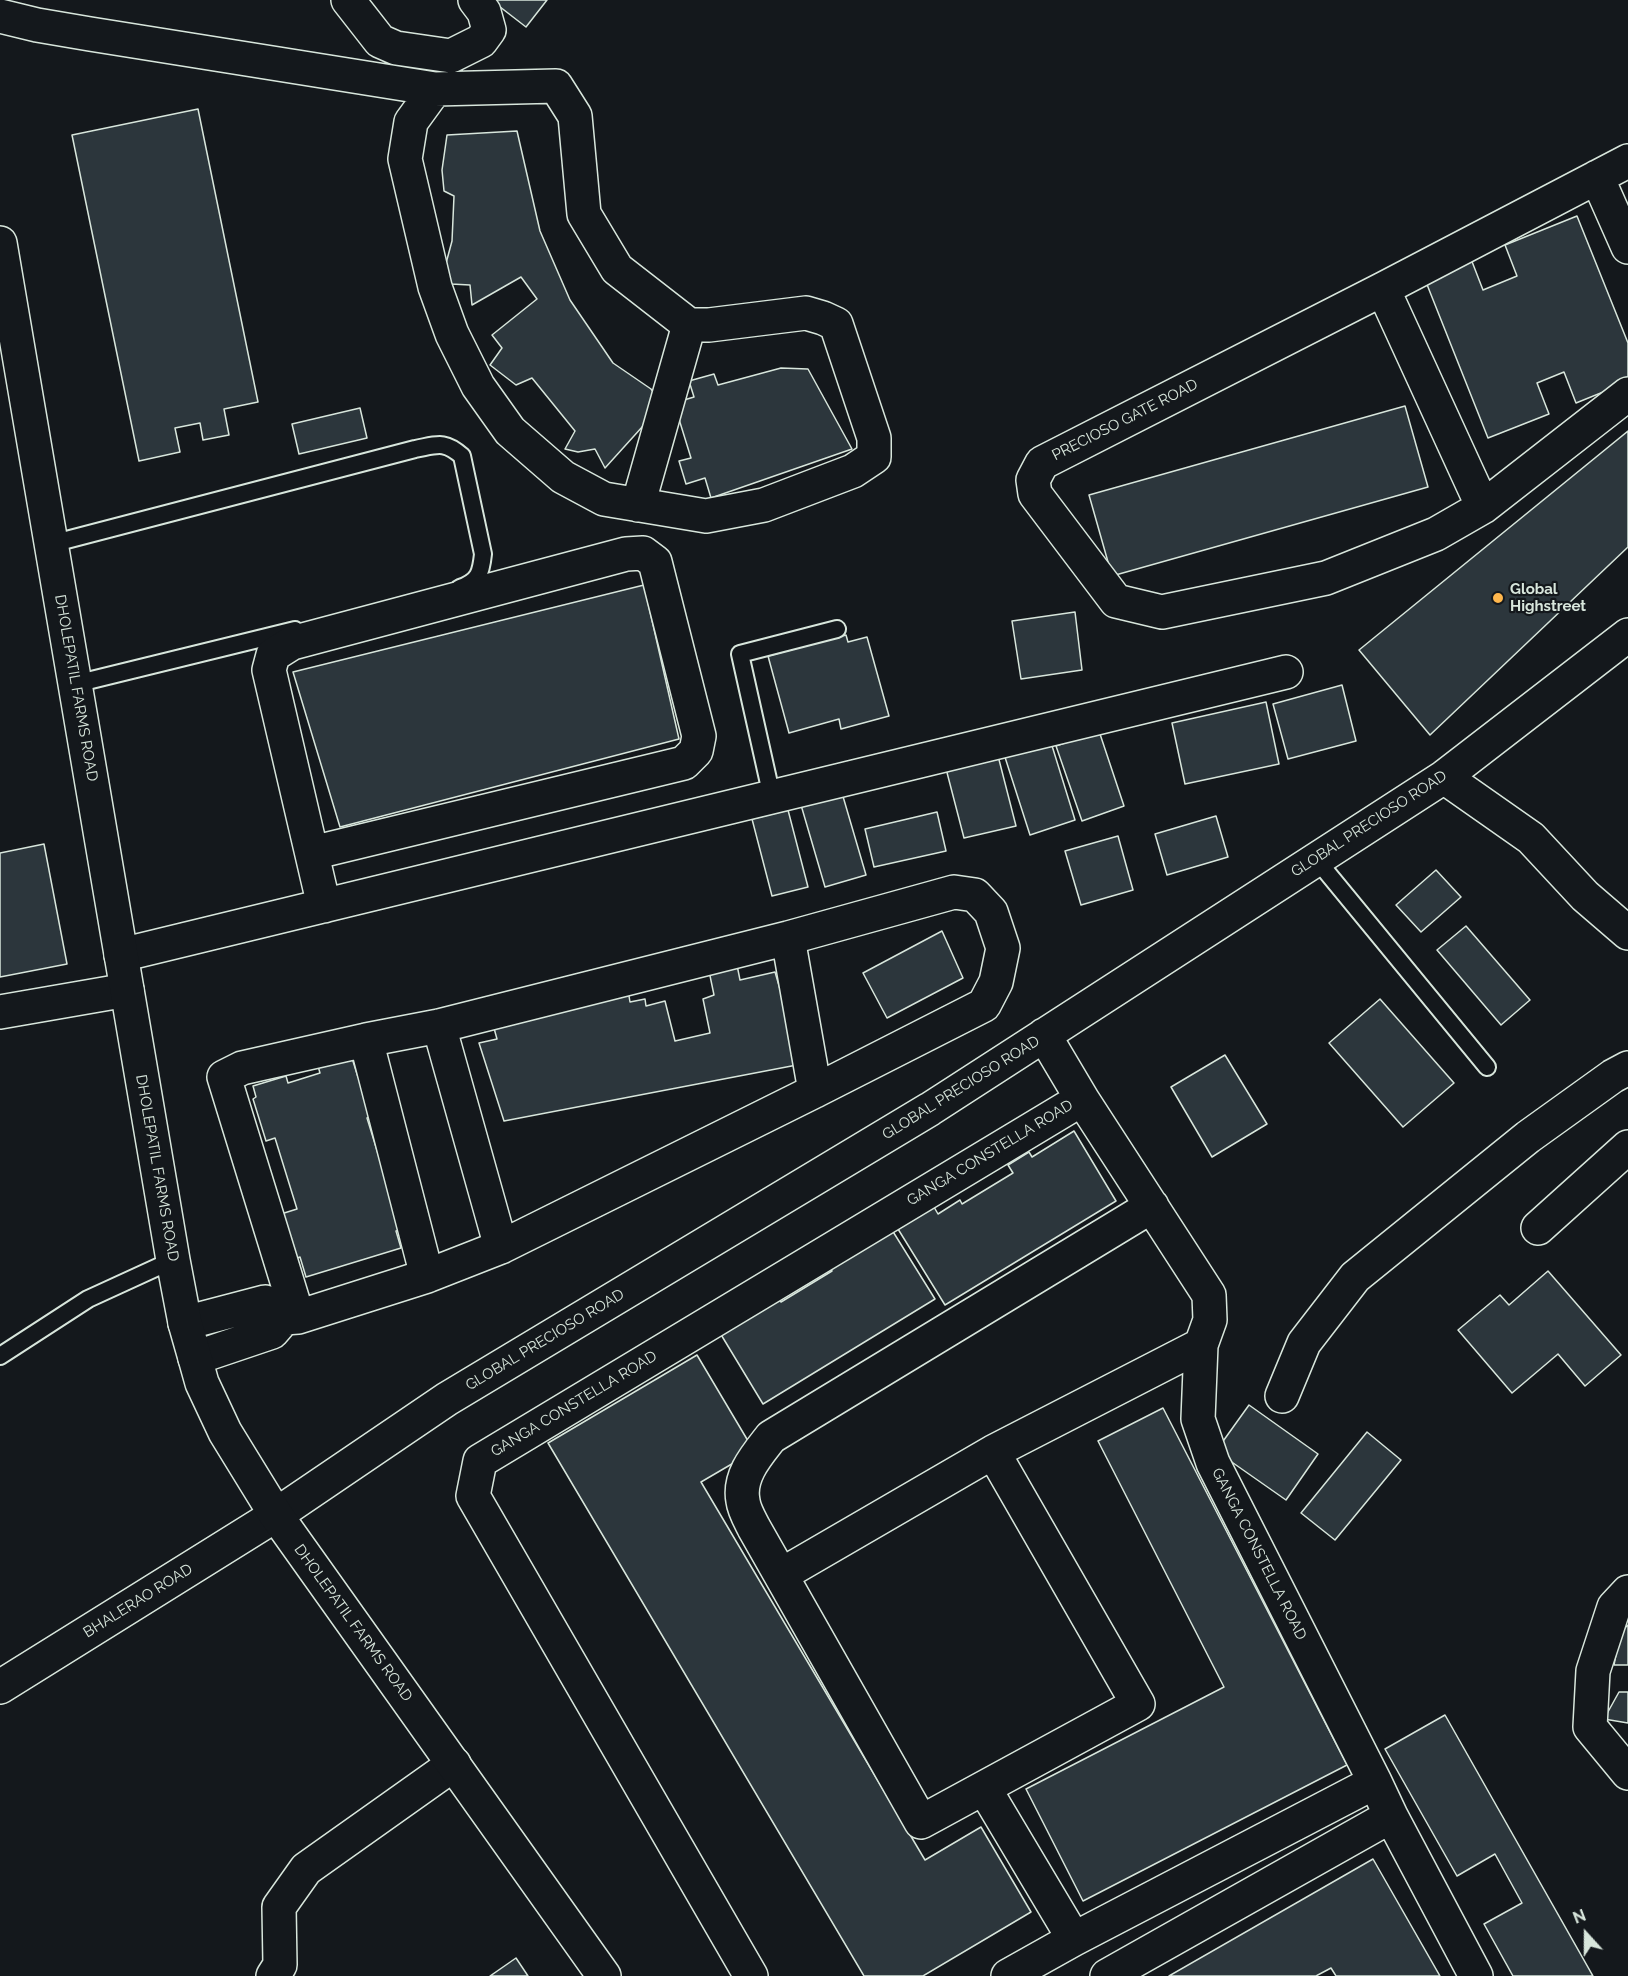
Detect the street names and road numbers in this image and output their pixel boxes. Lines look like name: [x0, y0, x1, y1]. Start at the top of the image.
street label: PRECIOSO GATE ROAD: [1049, 375, 1201, 465]
street label: DHOLEPATIL FARMS ROAD: [51, 593, 101, 783]
street label: GLOBAL PRECIOSO ROAD: [1288, 767, 1450, 881]
street label: GLOBAL PRECIOSO ROAD: [879, 1032, 1043, 1144]
street label: DHOLEPATIL FARMS ROAD: [132, 1073, 182, 1263]
street label: GANGA CONSTELLA ROAD: [904, 1096, 1076, 1210]
street label: GLOBAL PRECIOSO ROAD: [462, 1285, 628, 1395]
street label: GANGA CONSTELLA ROAD: [488, 1347, 660, 1461]
street label: GANGA CONSTELLA ROAD: [1208, 1465, 1310, 1643]
street label: DHOLEPATIL FARMS ROAD: [290, 1541, 416, 1705]
street label: BHALERAO ROAD: [80, 1560, 196, 1642]

